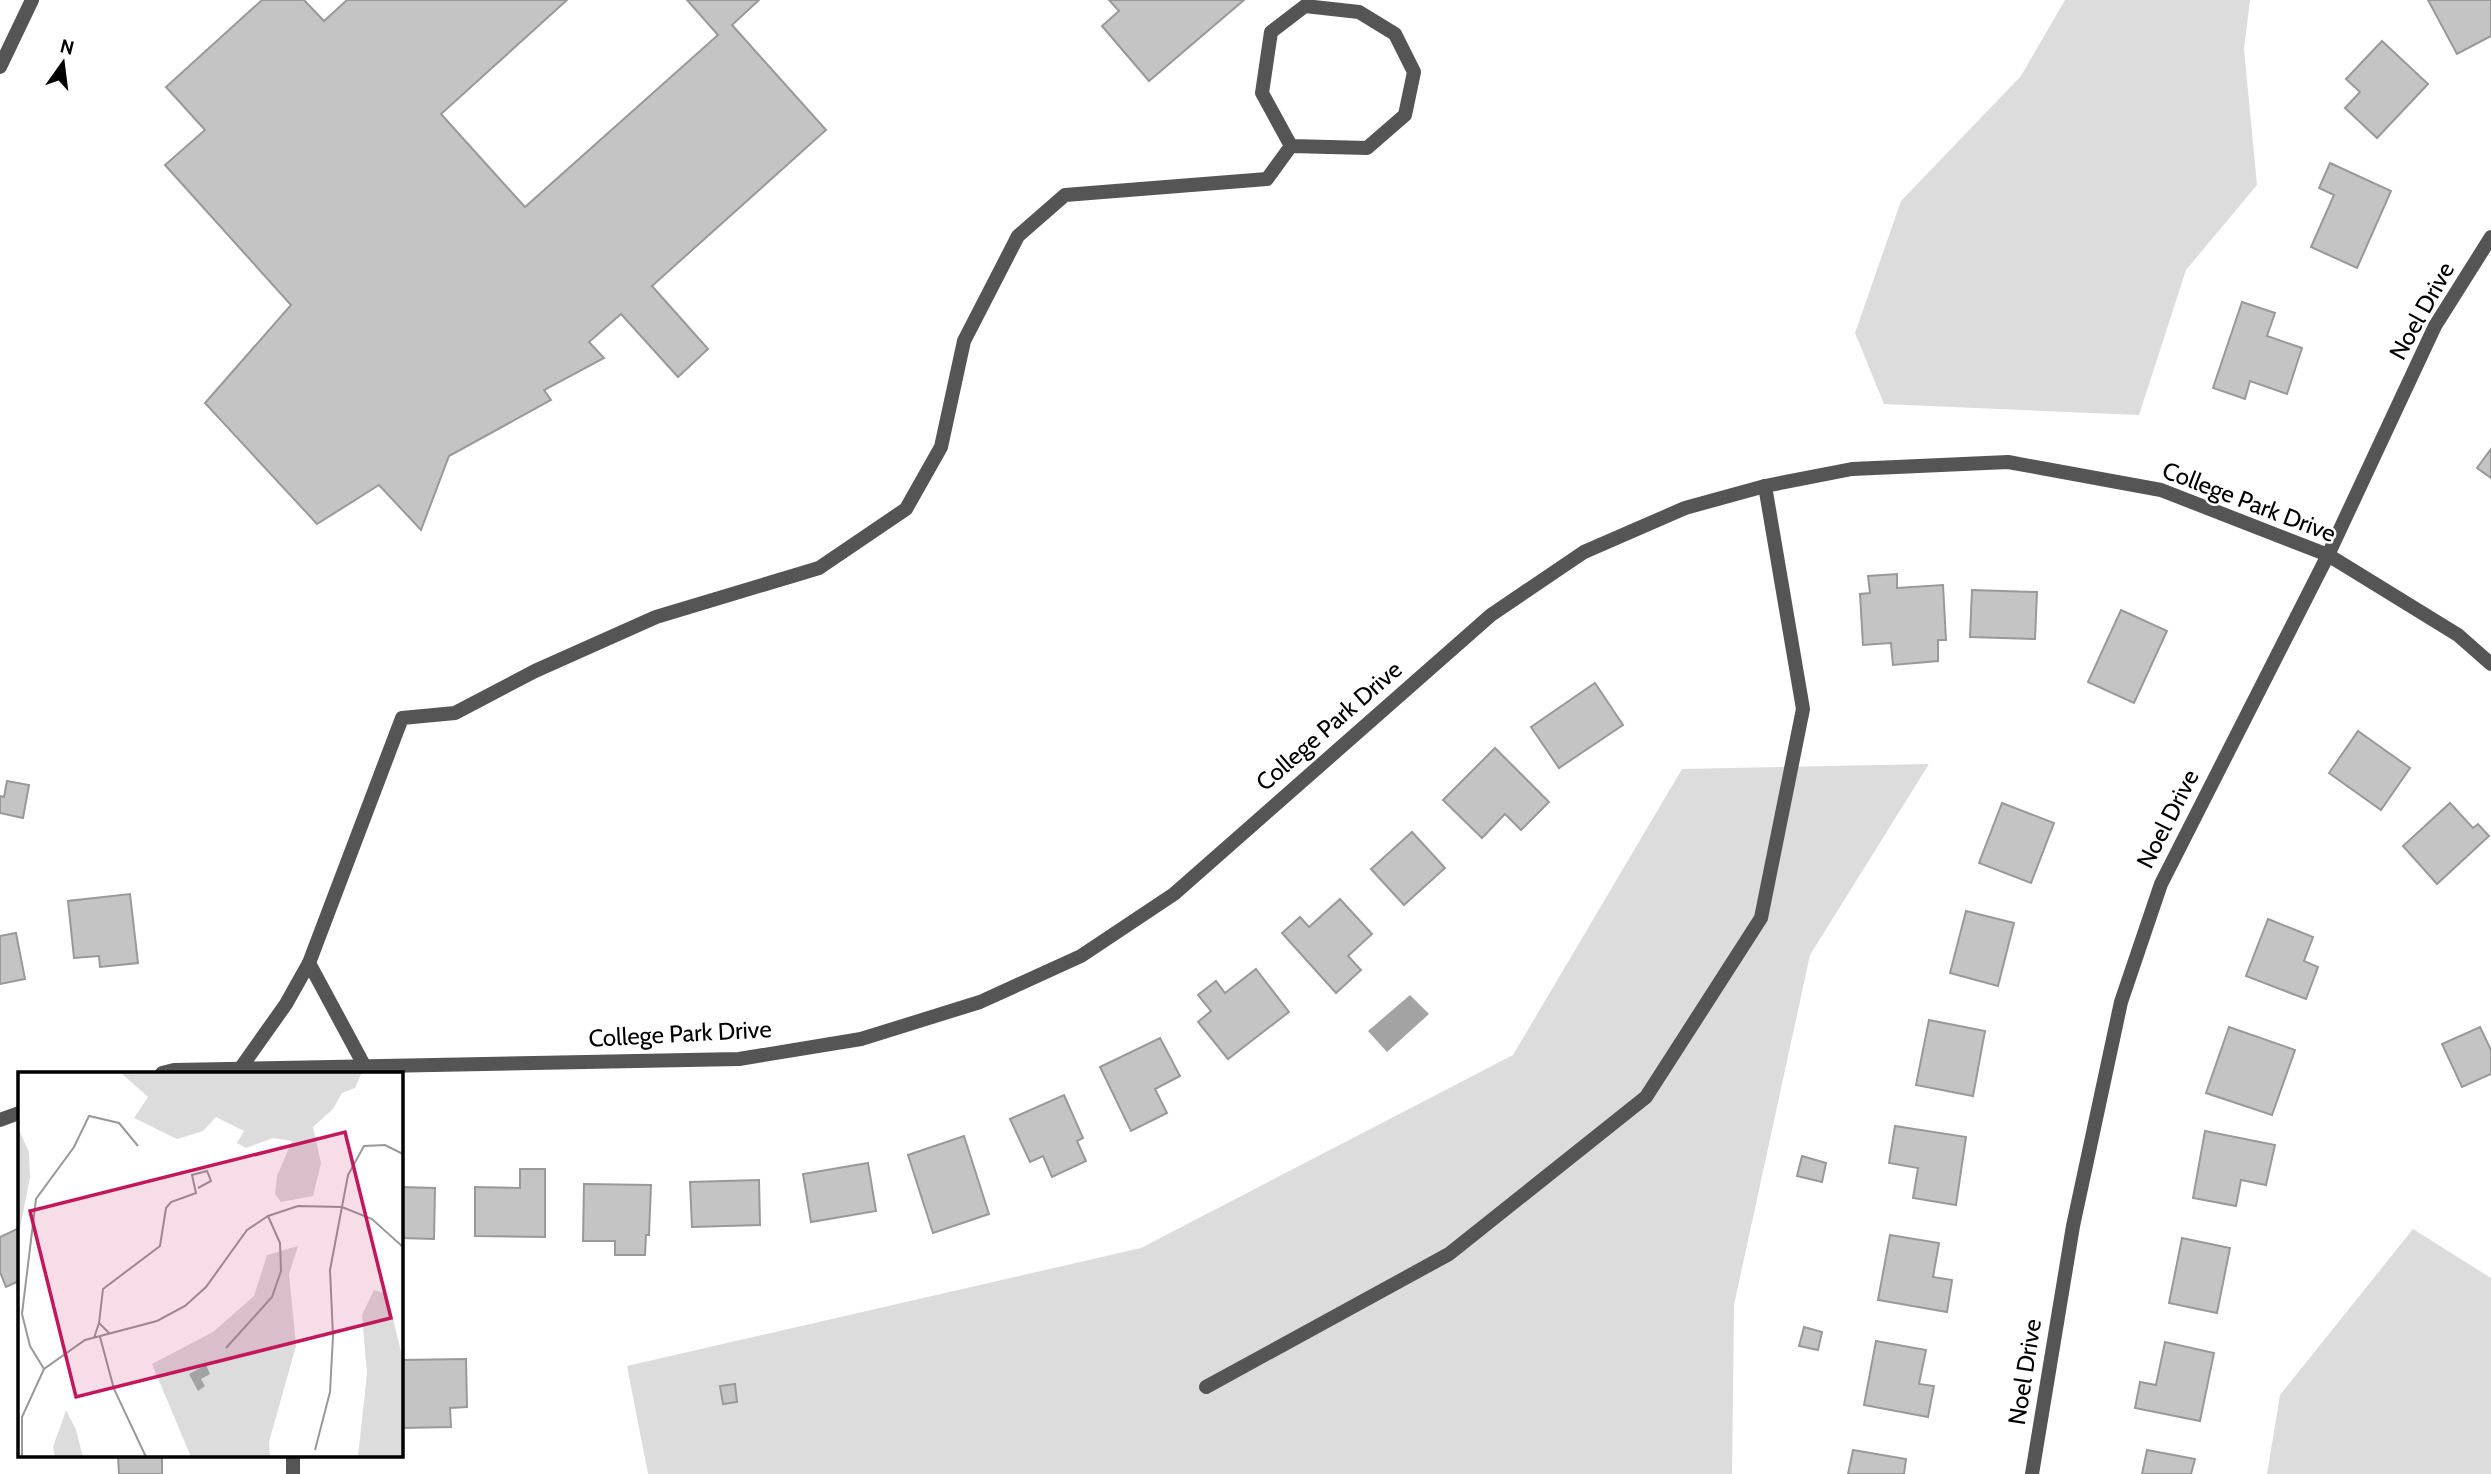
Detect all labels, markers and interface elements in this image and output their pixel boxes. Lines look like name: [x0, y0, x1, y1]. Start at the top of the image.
north arrow: [28, 28, 98, 98]
text: N: [58, 34, 76, 60]
street label: Noel Drive: [2383, 257, 2460, 365]
street label: College Park Drive: [2158, 455, 2340, 548]
street label: College Park Drive: [1250, 655, 1407, 797]
street label: Noel Drive: [2130, 765, 2205, 873]
street label: College Park Drive: [588, 1014, 772, 1053]
inset map: [18, 1072, 402, 1456]
street label: Noel Drive: [2002, 1317, 2047, 1427]

